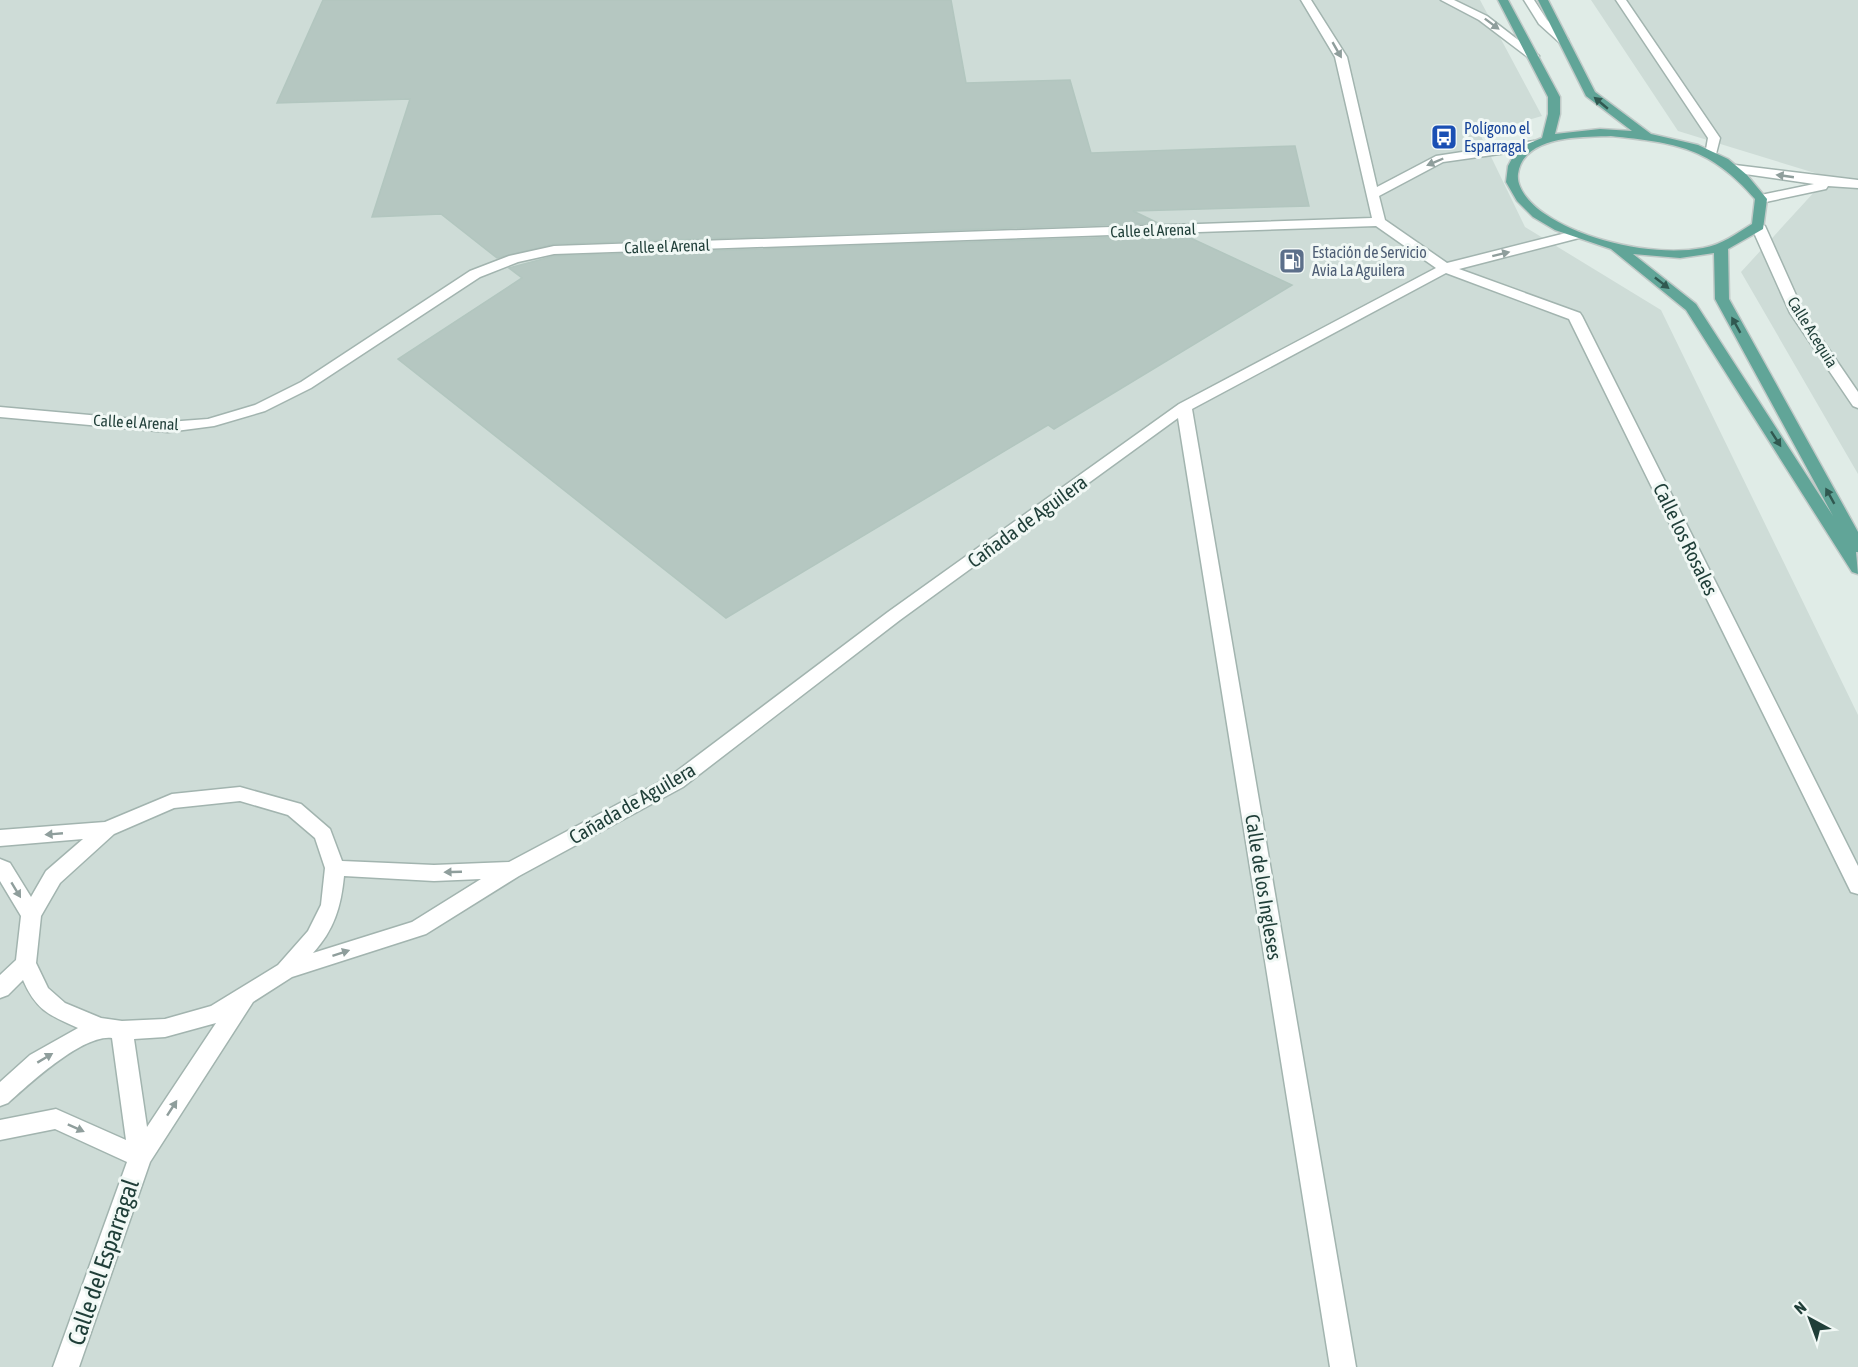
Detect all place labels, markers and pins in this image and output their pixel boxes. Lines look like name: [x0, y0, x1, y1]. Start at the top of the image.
place label: Polígono el Esparragal: [1464, 119, 1531, 156]
bus stop icon: Polígono el Esparragal: [1429, 122, 1459, 152]
place label: Estación de Servicio Avia La Aguilera: [1312, 243, 1427, 280]
fuel station icon: Estación de Servicio Avia La Aguilera: [1277, 246, 1307, 276]

